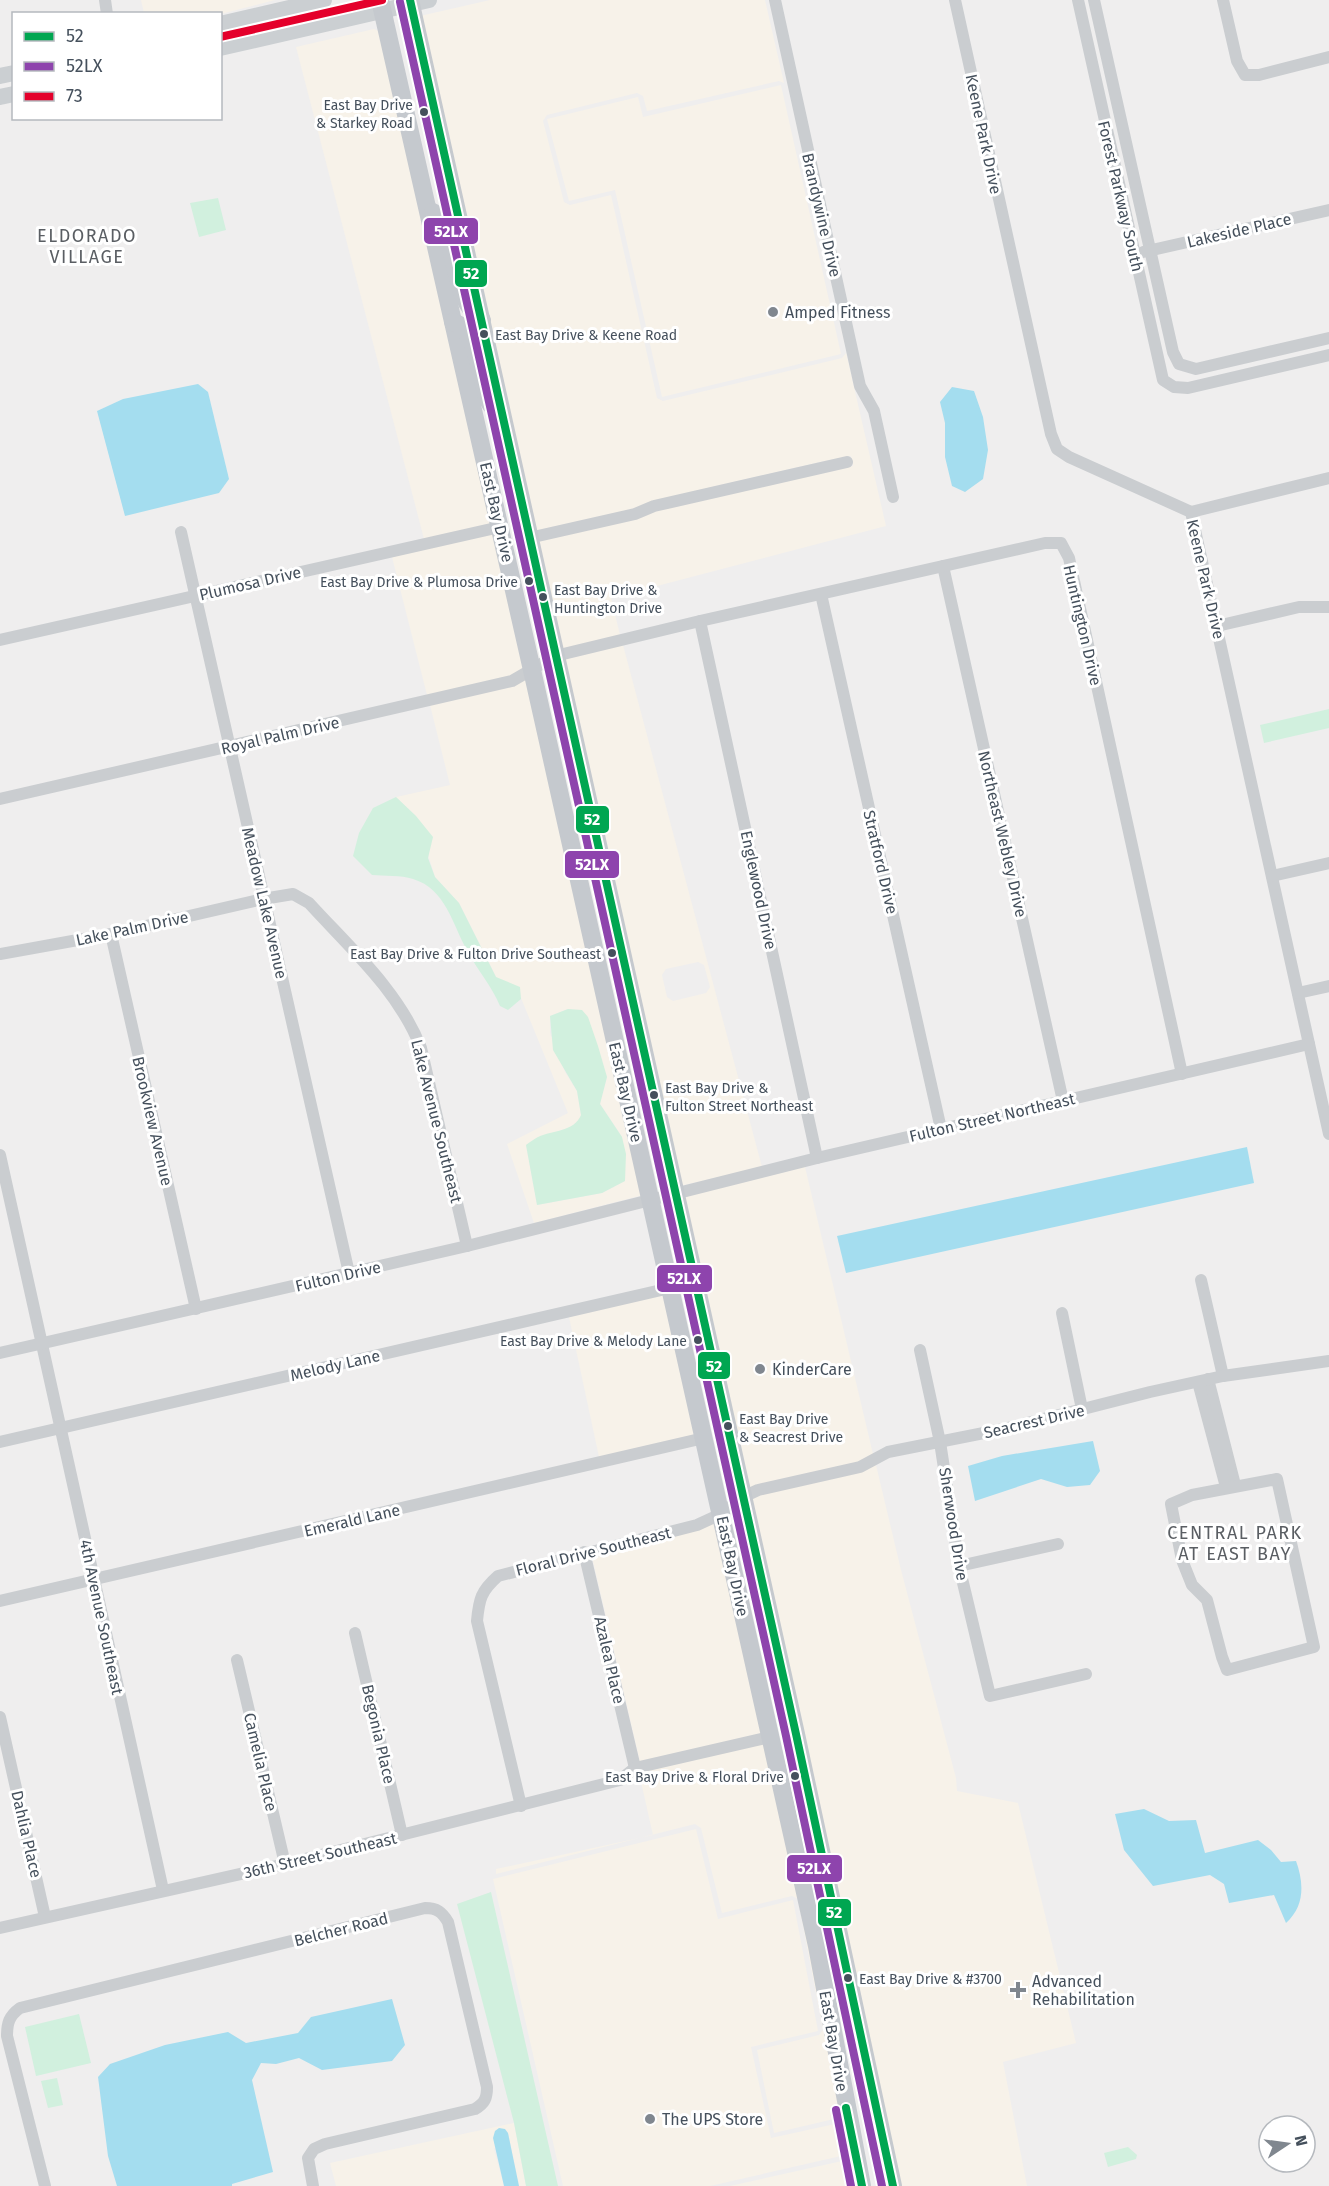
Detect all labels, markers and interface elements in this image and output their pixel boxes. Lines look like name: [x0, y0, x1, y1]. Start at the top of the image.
legend: [12, 12, 222, 120]
text: 52: [66, 25, 84, 47]
text: 52LX: [66, 55, 103, 77]
street label: Keene Park Drive: [962, 72, 1006, 196]
text: 73: [66, 85, 83, 107]
place label: East Bay Drive & Starkey Road: [316, 97, 413, 132]
marker: East Bay Drive & Starkey Road: [418, 106, 430, 118]
street label: Forest Parkway South: [1094, 119, 1147, 273]
street label: Brandywine Drive: [798, 151, 845, 279]
street label: Lakeside Place: [1185, 209, 1293, 252]
line badge: 52LX: [423, 217, 479, 245]
text: 52LX: [434, 222, 469, 241]
district label: ELDORADO VILLAGE: [37, 225, 137, 268]
line badge: 52: [454, 259, 488, 288]
text: 52: [463, 264, 479, 283]
place label: Amped Fitness: [785, 303, 890, 322]
marker: Amped Fitness: [766, 305, 780, 319]
place label: East Bay Drive & Keene Road: [495, 327, 677, 344]
marker: East Bay Drive & Keene Road: [478, 328, 490, 340]
street label: East Bay Drive: [476, 460, 517, 564]
street label: Keene Park Drive: [1183, 517, 1229, 641]
street label: Plumosa Drive: [197, 563, 303, 604]
street label: Huntington Drive: [1059, 563, 1106, 687]
place label: East Bay Drive & Plumosa Drive: [320, 574, 518, 591]
marker: East Bay Drive & Plumosa Drive: [523, 575, 535, 587]
place label: East Bay Drive & Huntington Drive: [554, 582, 662, 617]
marker: East Bay Drive & Huntington Drive: [537, 591, 549, 603]
street label: Royal Palm Drive: [219, 713, 341, 758]
street label: Northeast Webley Drive: [974, 749, 1031, 919]
line badge: 52: [575, 805, 610, 834]
street label: Stratford Drive: [859, 808, 902, 916]
text: 52: [584, 810, 600, 829]
street label: Meadow Lake Avenue: [238, 825, 291, 981]
street label: Englewood Drive: [737, 829, 780, 951]
line badge: 52LX: [564, 850, 620, 879]
text: 52LX: [575, 855, 610, 874]
street label: Lake Palm Drive: [74, 907, 190, 950]
place label: East Bay Drive & Fulton Drive Southeast: [350, 946, 602, 963]
marker: East Bay Drive & Fulton Drive Southeast: [606, 947, 618, 959]
street label: Lake Avenue Southeast: [407, 1037, 466, 1205]
street label: East Bay Drive: [605, 1040, 646, 1144]
street label: Brookview Avenue: [128, 1055, 177, 1188]
place label: East Bay Drive & Fulton Street Northeast: [665, 1080, 814, 1115]
marker: East Bay Drive & Fulton Street Northeast: [648, 1089, 660, 1101]
street label: Fulton Street Northeast: [907, 1089, 1077, 1146]
street label: Fulton Drive: [293, 1257, 383, 1296]
line badge: 52LX: [656, 1264, 713, 1293]
text: 52LX: [667, 1269, 702, 1288]
place label: East Bay Drive & Melody Lane: [500, 1333, 687, 1350]
marker: East Bay Drive & Melody Lane: [692, 1334, 704, 1346]
street label: Melody Lane: [288, 1346, 382, 1385]
line badge: 52: [697, 1351, 731, 1380]
text: 52: [706, 1357, 722, 1376]
place label: KinderCare: [772, 1360, 852, 1379]
marker: KinderCare: [753, 1362, 767, 1376]
street label: Seacrest Drive: [982, 1401, 1086, 1442]
place label: East Bay Drive & Seacrest Drive: [739, 1411, 843, 1446]
marker: East Bay Drive & Seacrest Drive: [722, 1420, 734, 1432]
street label: Sherwood Drive: [935, 1466, 972, 1582]
street label: Emerald Lane: [302, 1500, 402, 1541]
street label: East Bay Drive: [713, 1514, 752, 1618]
district label: CENTRAL PARK AT EAST BAY: [1167, 1522, 1303, 1565]
street label: Floral Drive Southeast: [513, 1523, 673, 1580]
street label: 4th Avenue Southeast: [76, 1538, 127, 1697]
street label: Azalea Place: [590, 1615, 629, 1706]
street label: Begonia Place: [358, 1683, 399, 1786]
street label: Camelia Place: [240, 1711, 281, 1813]
place label: East Bay Drive & Floral Drive: [605, 1769, 784, 1786]
marker: East Bay Drive & Floral Drive: [789, 1770, 801, 1782]
street label: Dahlia Place: [7, 1789, 46, 1880]
street label: 36th Street Southeast: [242, 1829, 399, 1882]
line badge: 52LX: [786, 1854, 843, 1883]
text: 52LX: [797, 1859, 832, 1878]
line badge: 52: [817, 1898, 852, 1927]
text: 52: [826, 1903, 842, 1922]
street label: Belcher Road: [292, 1909, 390, 1950]
place label: East Bay Drive & #3700: [859, 1971, 1002, 1988]
marker: East Bay Drive & #3700: [842, 1972, 854, 1984]
place label: Advanced Rehabilitation: [1032, 1972, 1135, 2009]
marker: Advanced Rehabilitation: [1009, 1981, 1027, 1999]
street label: East Bay Drive: [815, 1989, 852, 2093]
place label: The UPS Store: [662, 2110, 763, 2129]
marker: The UPS Store: [643, 2112, 657, 2126]
north arrow: [1257, 2114, 1317, 2174]
text: N: [1291, 2133, 1312, 2148]

